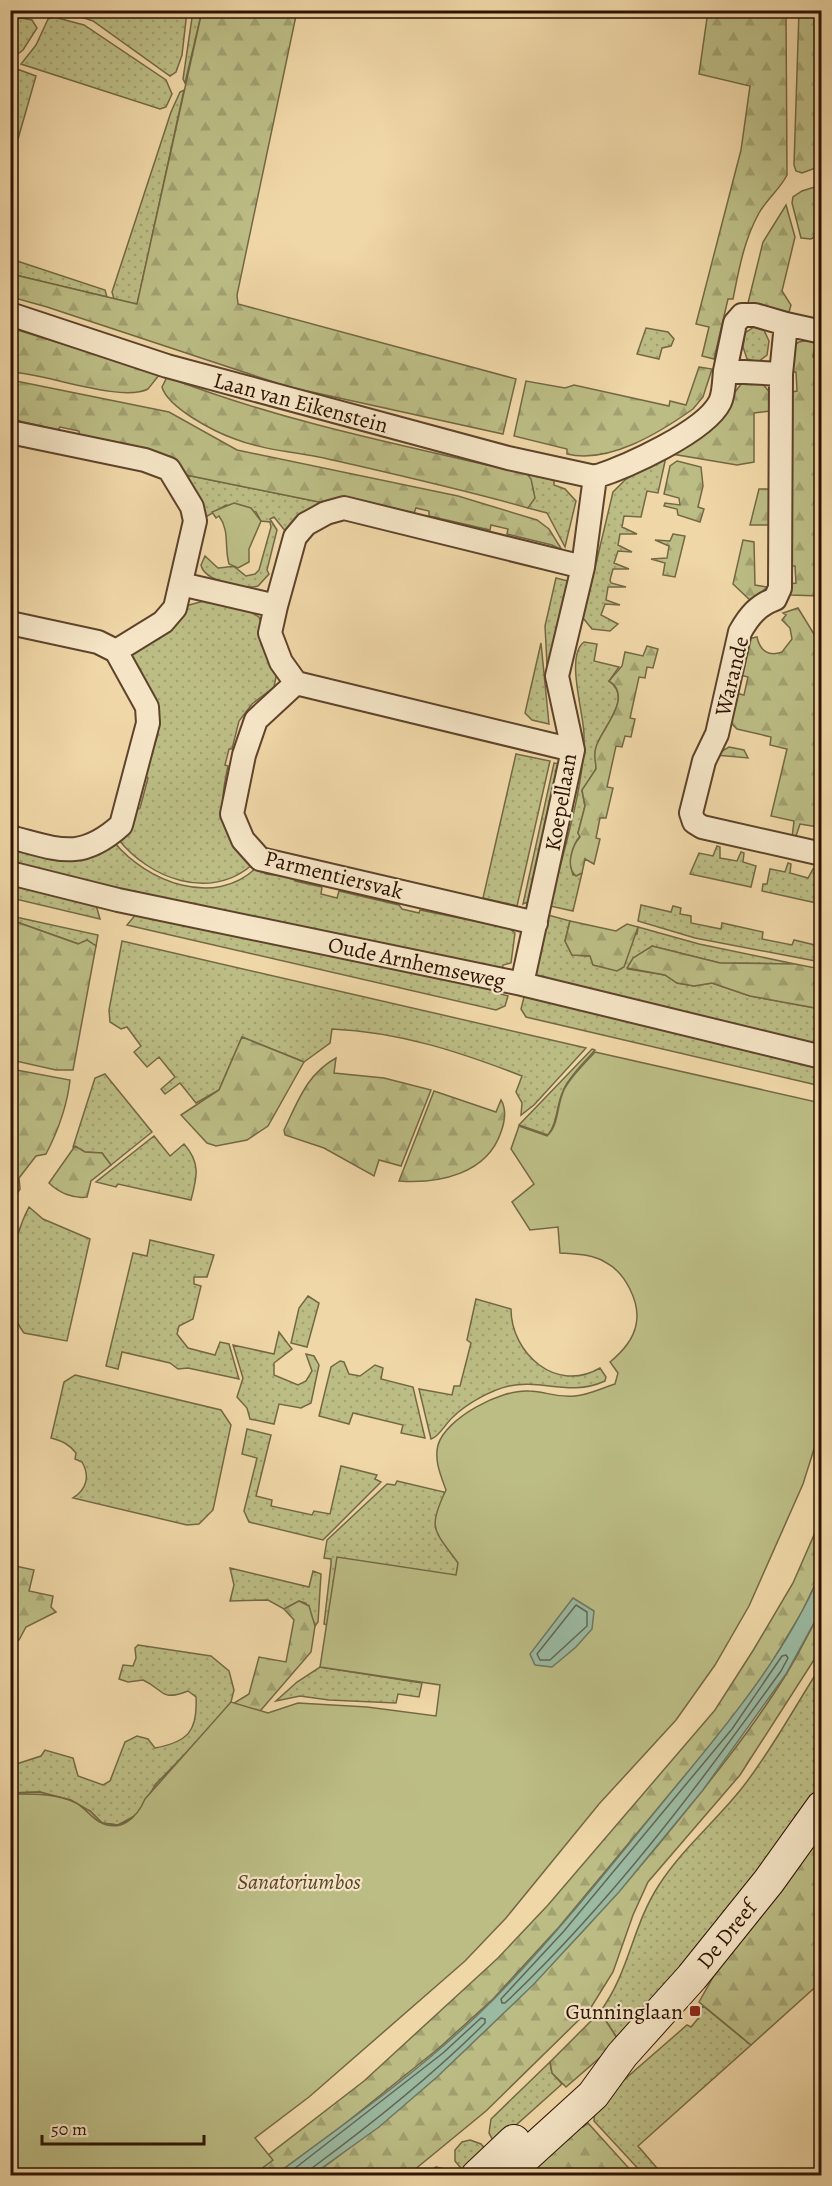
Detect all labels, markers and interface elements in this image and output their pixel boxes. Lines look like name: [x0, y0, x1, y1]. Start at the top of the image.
street label: Laan van Eikenstein: [210, 365, 391, 441]
street label: Warande: [707, 633, 756, 720]
street label: Koepellaan: [538, 751, 584, 853]
street label: Parmentiersvak: [261, 843, 406, 907]
street label: Oude Arnhemseweg: [325, 930, 508, 996]
park label: Sanatoriumbos: [237, 1867, 361, 1897]
street label: De Dreef: [690, 1892, 765, 1975]
place label: Gunninglaan: [566, 1997, 683, 2027]
marker: Gunninglaan: [688, 2004, 702, 2018]
scale bar: [42, 2108, 204, 2146]
text: 50 m: [51, 2117, 87, 2141]

